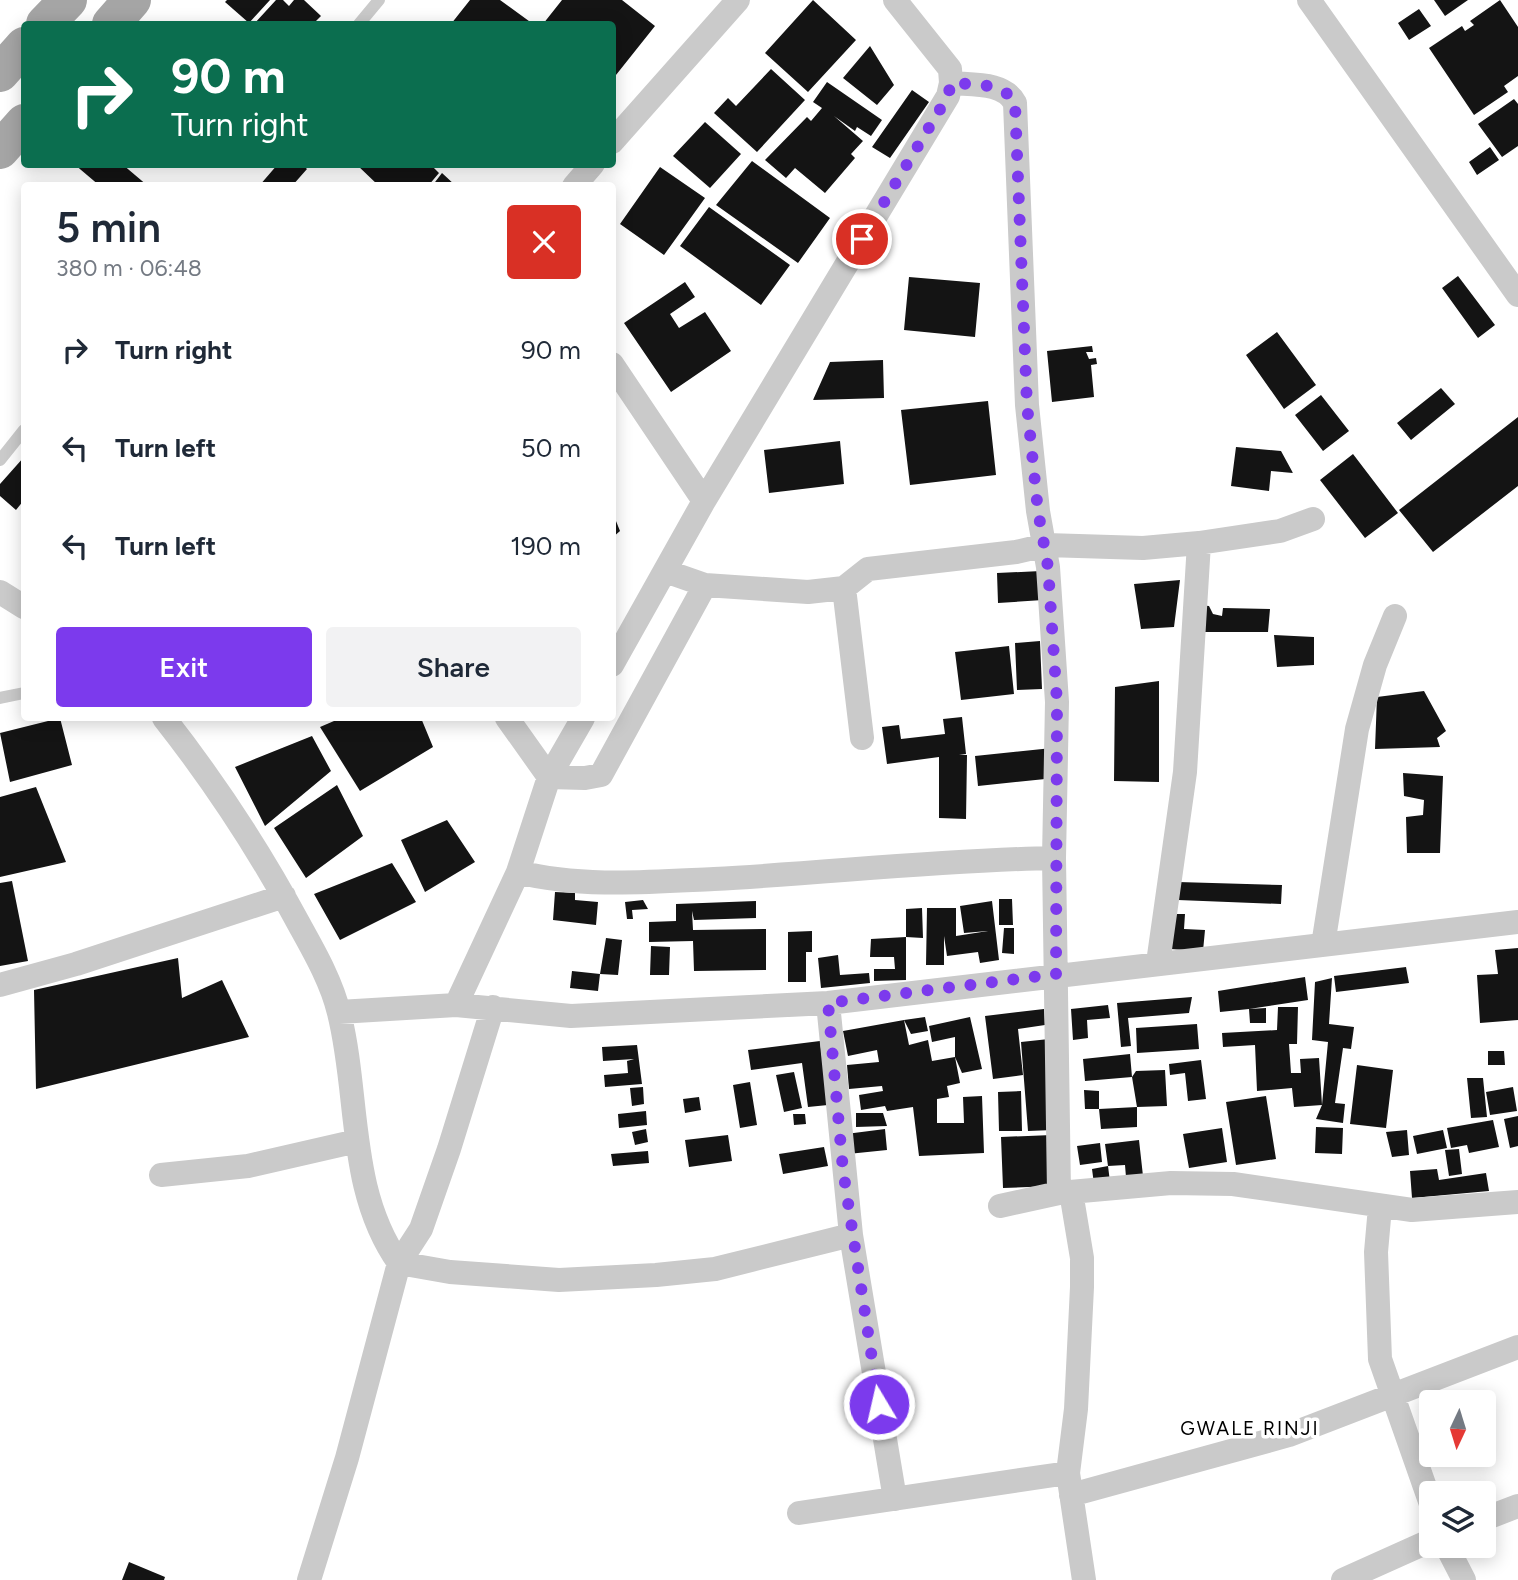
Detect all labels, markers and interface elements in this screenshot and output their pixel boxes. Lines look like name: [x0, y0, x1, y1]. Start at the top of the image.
text: 90 m: [171, 46, 286, 105]
icon: right: [56, 49, 147, 140]
text: Turn right: [171, 106, 309, 144]
text: 5 min: [56, 202, 161, 253]
button: close: [507, 205, 581, 279]
pin: [832, 209, 892, 269]
icon: arrive: [843, 220, 881, 258]
text: 380 m · 06:48: [56, 254, 202, 282]
icon: right: [56, 331, 94, 369]
text: Turn right: [115, 334, 232, 366]
text: 90 m: [521, 334, 581, 366]
icon: left: [56, 429, 94, 467]
text: Turn left: [115, 432, 216, 464]
text: 50 m: [521, 432, 581, 464]
icon: left: [56, 527, 94, 565]
text: Turn left: [115, 530, 216, 562]
text: 190 m: [510, 530, 581, 562]
button: Exit: [56, 627, 312, 707]
button: Share: [326, 627, 581, 707]
position arrow: [842, 1367, 916, 1441]
north arrow: [1419, 1390, 1496, 1466]
map controls: [1419, 1390, 1496, 1558]
district label: GWALE RINJI: [1180, 1417, 1320, 1440]
button: layers: [1419, 1481, 1496, 1558]

